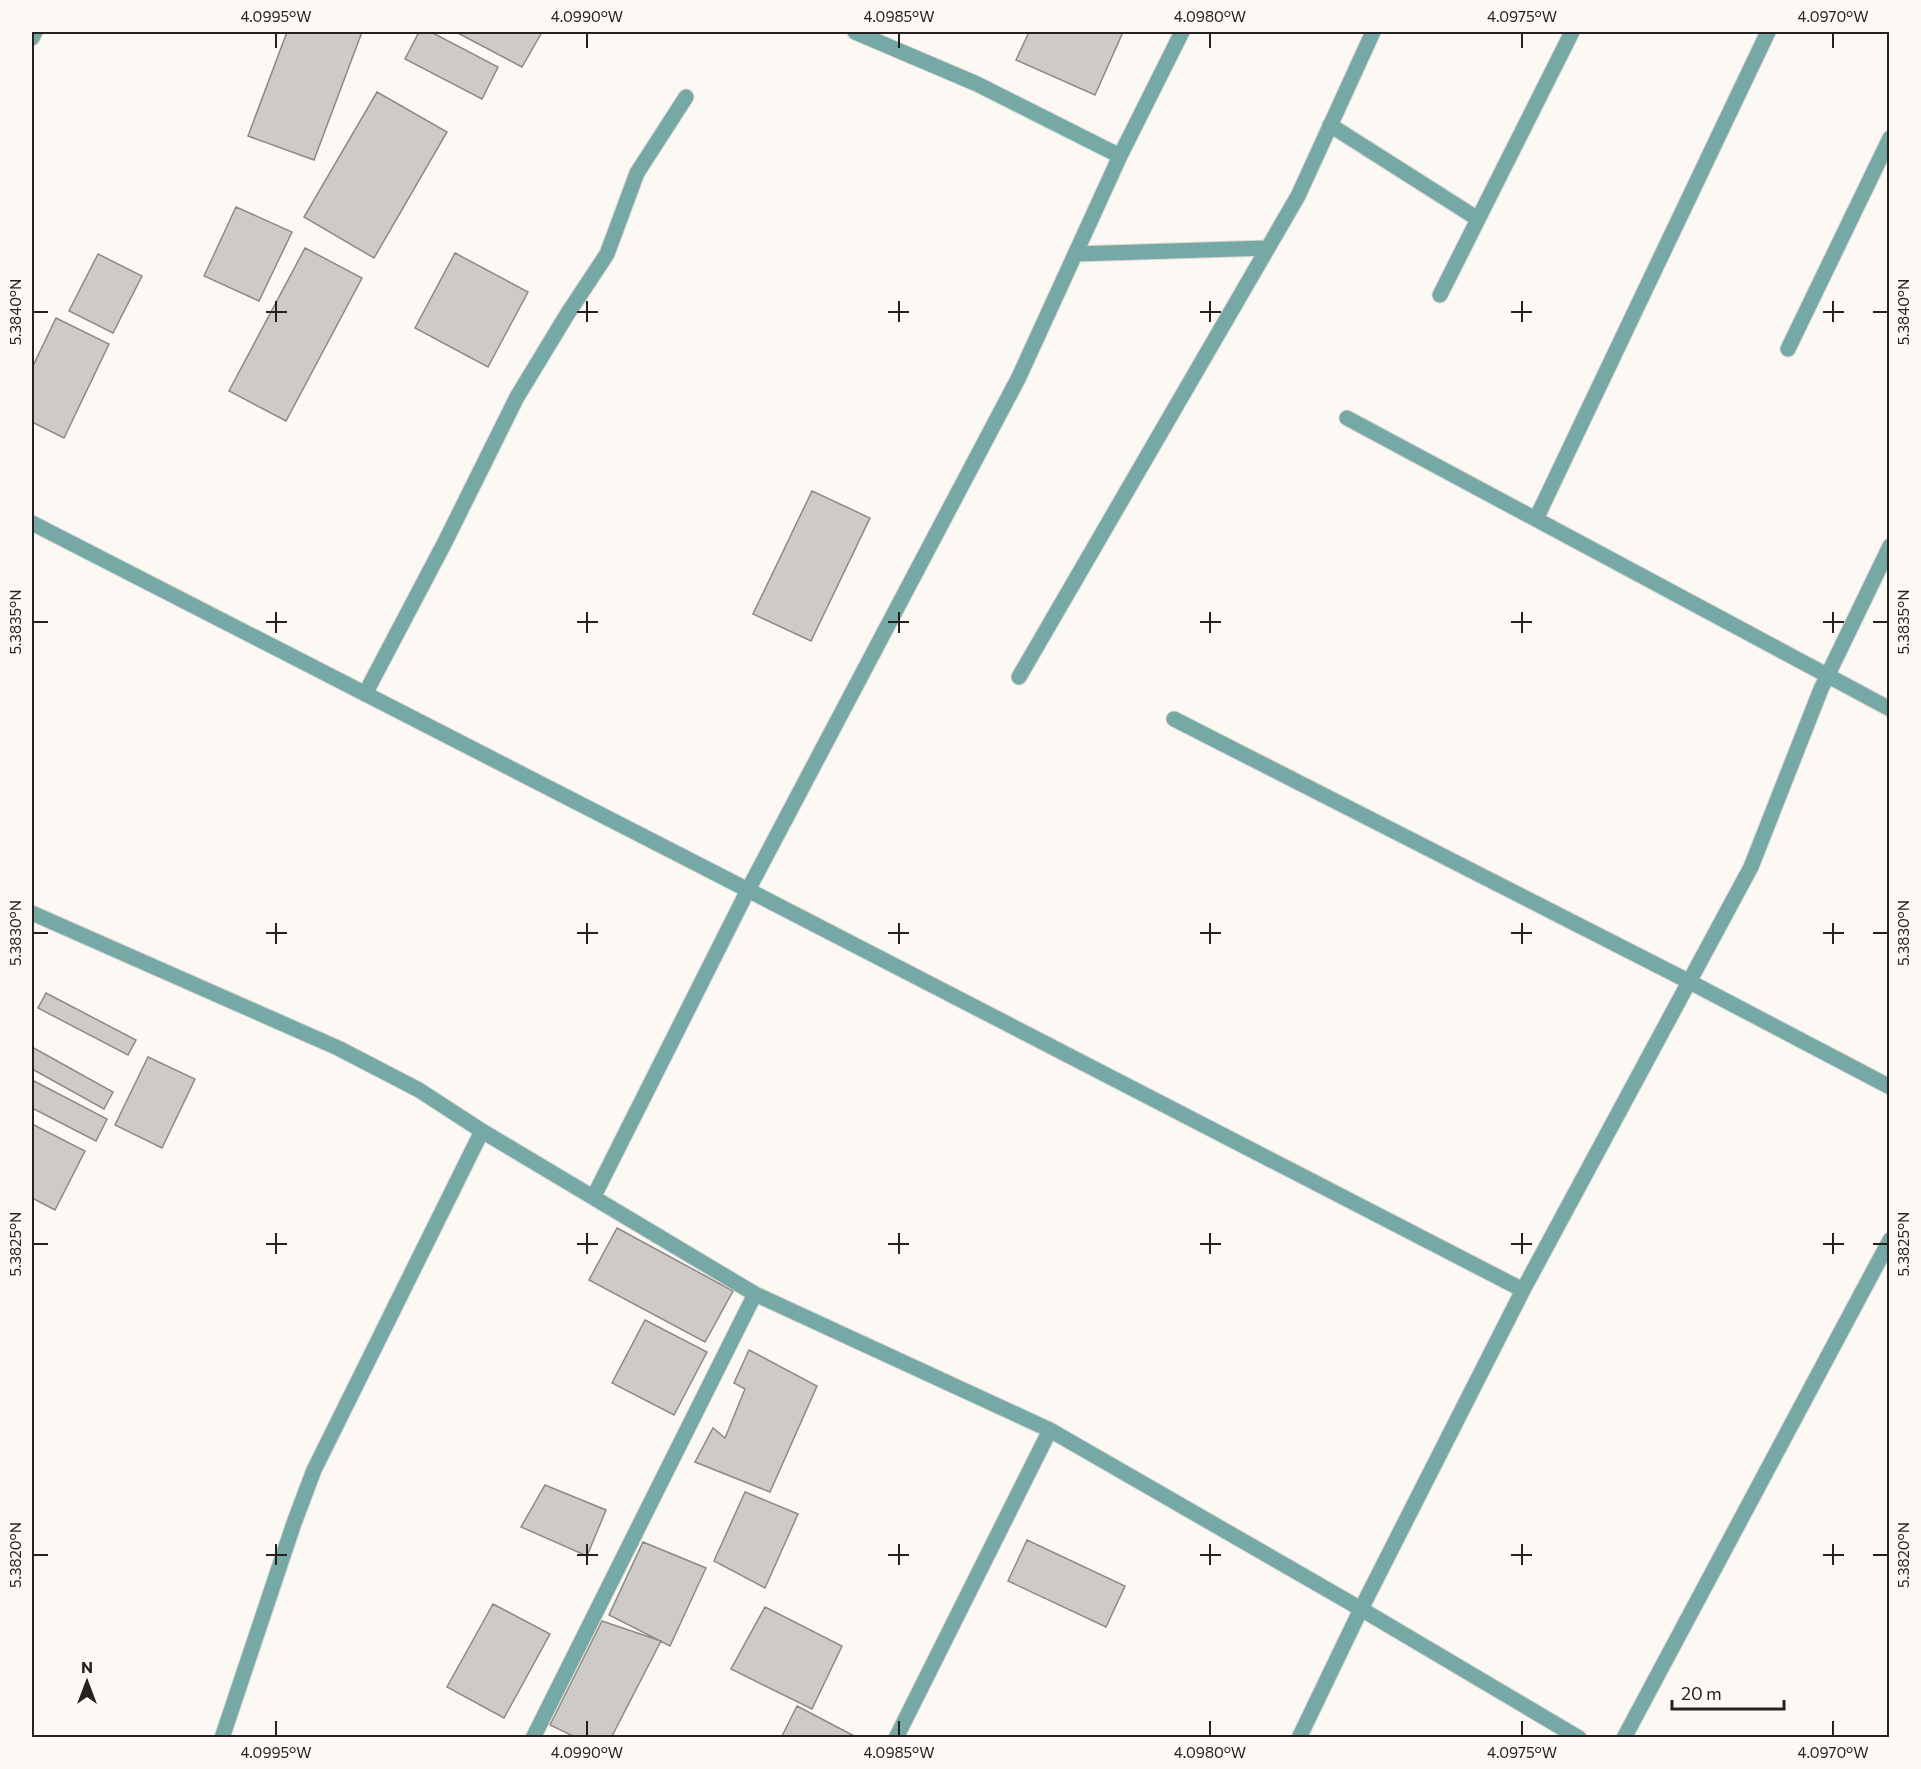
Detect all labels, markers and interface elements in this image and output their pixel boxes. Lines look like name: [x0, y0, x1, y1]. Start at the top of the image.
text: 4.0995°W: [240, 7, 312, 25]
text: 4.0990°W: [551, 7, 623, 25]
text: 4.0985°W: [863, 7, 935, 25]
text: 4.0980°W: [1174, 7, 1246, 25]
text: 4.0975°W: [1487, 7, 1557, 25]
text: 4.0970°W: [1798, 7, 1869, 25]
text: 5.3840°N: [6, 279, 24, 345]
text: 5.3840°N: [1894, 279, 1912, 345]
text: 5.3835°N: [6, 589, 24, 655]
text: 5.3835°N: [1894, 589, 1912, 655]
text: 5.3830°N: [6, 900, 24, 966]
text: 5.3830°N: [1894, 900, 1912, 966]
text: 5.3825°N: [6, 1212, 24, 1276]
text: 5.3825°N: [1894, 1212, 1912, 1276]
text: 5.3820°N: [6, 1522, 24, 1588]
text: 5.3820°N: [1894, 1522, 1912, 1588]
north arrow: [57, 1652, 117, 1712]
text: N: [81, 1657, 93, 1676]
scale bar: [1672, 1673, 1784, 1711]
text: 20 m: [1681, 1682, 1722, 1704]
text: 4.0995°W: [240, 1743, 312, 1761]
text: 4.0990°W: [551, 1743, 623, 1761]
text: 4.0985°W: [863, 1743, 935, 1761]
text: 4.0980°W: [1174, 1743, 1246, 1761]
text: 4.0975°W: [1487, 1743, 1557, 1761]
text: 4.0970°W: [1798, 1743, 1869, 1761]

